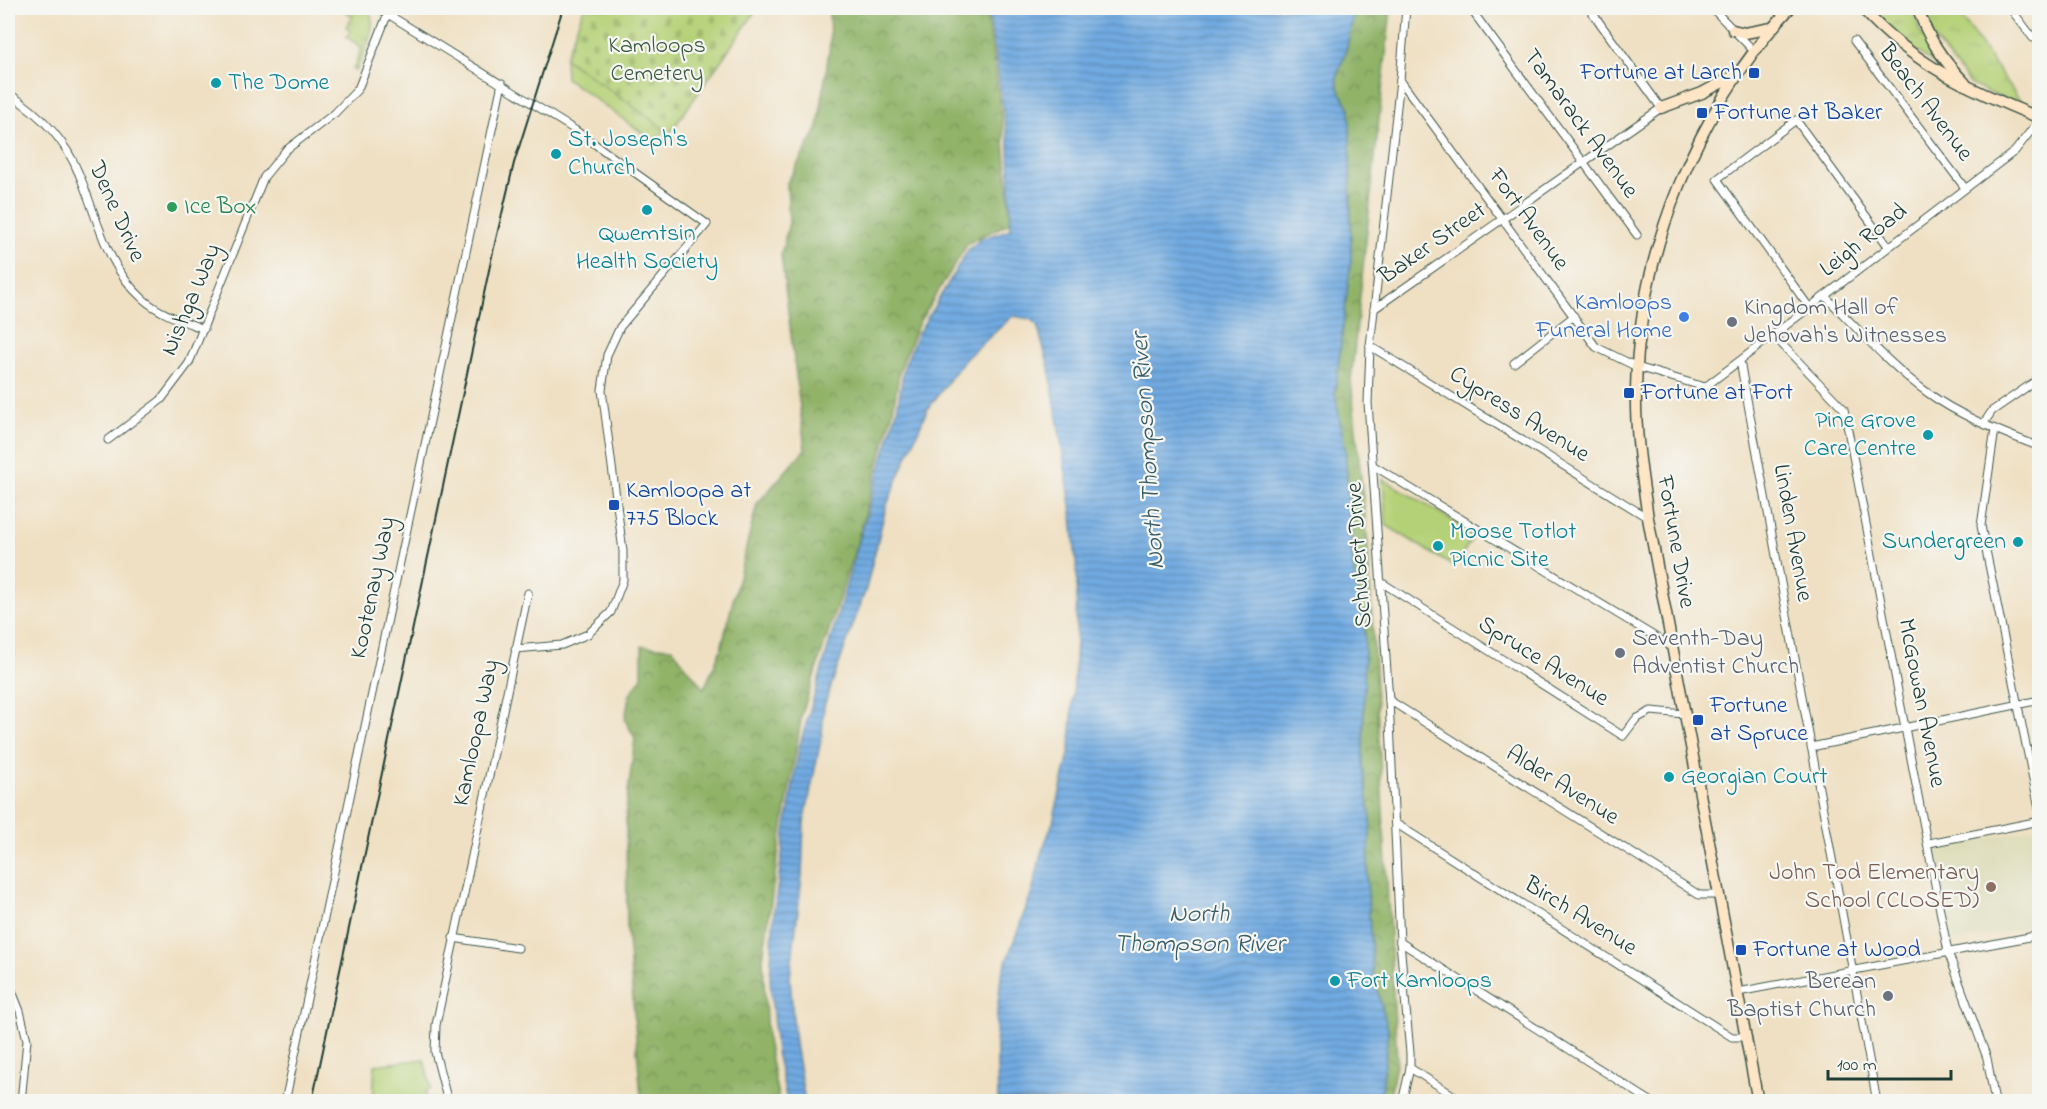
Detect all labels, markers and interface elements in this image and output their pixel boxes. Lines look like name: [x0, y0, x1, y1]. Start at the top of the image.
park label: Kamloops Cemetery: [608, 29, 706, 93]
street label: Beach Avenue: [1868, 36, 1981, 170]
street label: Tamarack Avenue: [1514, 42, 1647, 206]
place label: Fortune at Larch: [1579, 56, 1742, 91]
place label: The Dome: [228, 66, 330, 101]
marker: Fortune at Larch: [1747, 66, 1761, 80]
marker: The Dome: [209, 76, 223, 90]
place label: Fortune at Baker: [1713, 96, 1883, 131]
marker: Fortune at Baker: [1695, 106, 1709, 120]
place label: St. Joseph's Church: [568, 123, 688, 186]
marker: St. Joseph's Church: [549, 147, 563, 161]
street label: Dene Drive: [78, 155, 154, 268]
street label: Fort Avenue: [1478, 161, 1577, 279]
place label: Ice Box: [184, 190, 256, 225]
street label: Baker Street: [1371, 194, 1494, 295]
street label: Leigh Road: [1812, 195, 1916, 287]
marker: Ice Box: [165, 200, 179, 214]
marker: Qwemtsin Health Society: [640, 203, 654, 217]
place label: Qwemtsin Health Society: [576, 217, 718, 281]
street label: Nishga Way: [153, 238, 232, 362]
place label: Kamloops Funeral Home: [1535, 286, 1672, 349]
place label: Kingdom Hall of Jehovah's Witnesses: [1744, 291, 1947, 354]
marker: Kamloops Funeral Home: [1677, 310, 1691, 324]
marker: Kingdom Hall of Jehovah's Witnesses: [1725, 315, 1739, 329]
water label: North Thompson River: [1122, 328, 1176, 571]
street label: Cypress Avenue: [1441, 358, 1596, 473]
place label: Fortune at Fort: [1640, 376, 1793, 411]
marker: Fortune at Fort: [1622, 386, 1636, 400]
place label: Pine Grove Care Centre: [1804, 404, 1916, 467]
marker: Pine Grove Care Centre: [1921, 428, 1935, 442]
street label: Linden Avenue: [1763, 462, 1821, 605]
street label: Fortune Drive: [1646, 472, 1704, 611]
place label: Kamloopa at 775 Block: [626, 474, 751, 537]
street label: Schubert Drive: [1337, 481, 1383, 629]
marker: Kamloopa at 775 Block: [607, 498, 621, 512]
street label: Kootenay Way: [342, 514, 407, 663]
place label: Moose Totlot Picnic Site: [1450, 515, 1576, 578]
place label: Sundergreen: [1882, 525, 2006, 560]
marker: Sundergreen: [2011, 535, 2025, 549]
marker: Moose Totlot Picnic Site: [1431, 539, 1445, 553]
street label: Spruce Avenue: [1471, 608, 1616, 716]
street label: McGowan Avenue: [1888, 616, 1955, 791]
place label: Seventh-Day Adventist Church: [1632, 622, 1799, 685]
marker: Seventh-Day Adventist Church: [1613, 646, 1627, 660]
street label: Kamloopa Way: [444, 656, 511, 810]
place label: Fortune at Spruce: [1709, 689, 1808, 752]
marker: Fortune at Spruce: [1691, 713, 1705, 727]
street label: Alder Avenue: [1498, 737, 1626, 835]
place label: Georgian Court: [1681, 760, 1827, 795]
marker: Georgian Court: [1662, 770, 1676, 784]
place label: John Tod Elementary School (CLOSED): [1769, 856, 1979, 919]
street label: Birch Avenue: [1516, 868, 1644, 966]
marker: John Tod Elementary School (CLOSED): [1984, 880, 1998, 894]
water label: North Thompson River: [1114, 896, 1287, 964]
place label: Fortune at Wood: [1752, 933, 1921, 968]
marker: Fortune at Wood: [1734, 943, 1748, 957]
place label: Fort Kamloops: [1346, 964, 1492, 999]
place label: Berean Baptist Church: [1726, 965, 1876, 1028]
marker: Fort Kamloops: [1328, 974, 1342, 988]
marker: Berean Baptist Church: [1881, 989, 1895, 1003]
scale bar: [1828, 1043, 1951, 1081]
text: 100 m: [1837, 1053, 1877, 1079]

